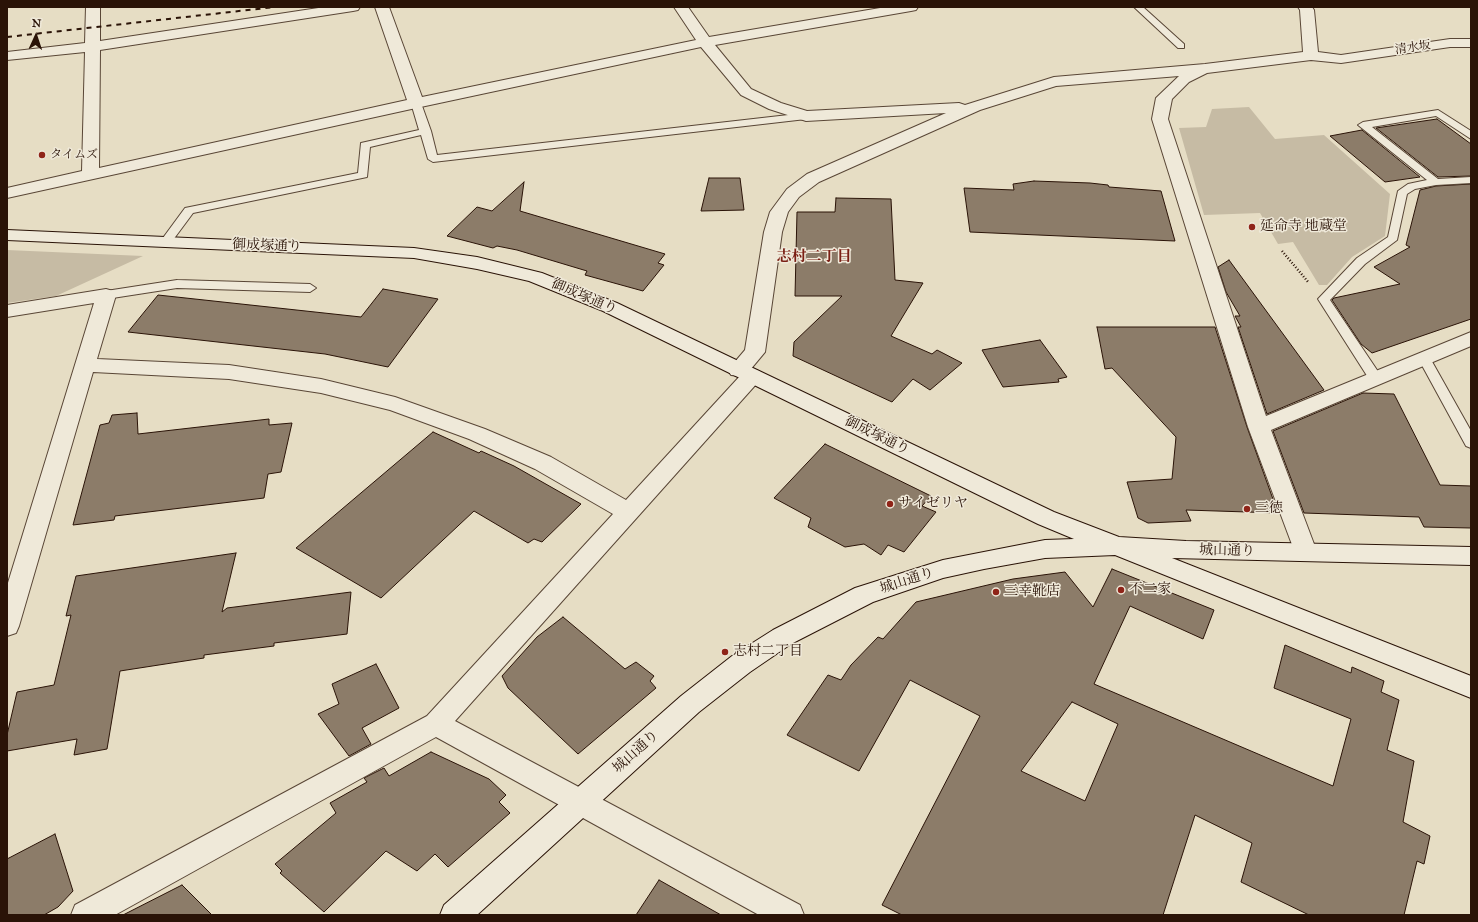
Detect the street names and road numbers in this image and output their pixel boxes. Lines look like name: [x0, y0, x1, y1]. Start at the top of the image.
street label: 清水坂: [1394, 38, 1432, 58]
street label: 御成塚通り: [232, 236, 302, 256]
street label: 御成塚通り: [549, 276, 619, 318]
street label: 御成塚通り: [842, 413, 912, 459]
street label: 城山通り: [1199, 542, 1255, 560]
street label: 城山通り: [878, 564, 936, 598]
street label: 城山通り: [610, 727, 662, 777]

